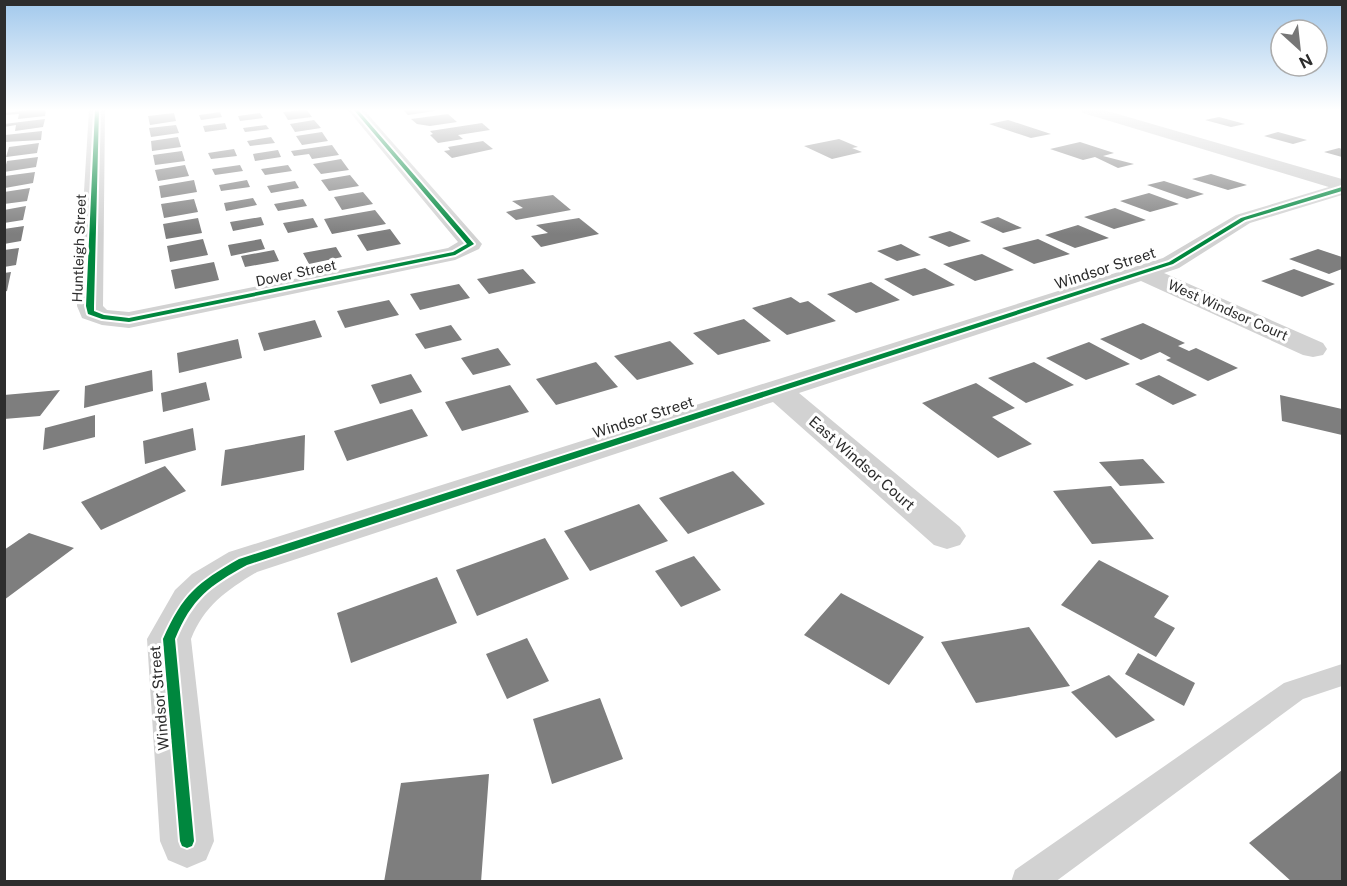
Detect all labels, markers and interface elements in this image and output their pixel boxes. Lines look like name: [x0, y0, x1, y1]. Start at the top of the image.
north arrow: [1269, 18, 1329, 78]
text: N: [1296, 50, 1315, 72]
street label: Huntleigh Street: [69, 193, 89, 303]
street label: Windsor Street: [1052, 244, 1158, 292]
street label: Dover Street: [254, 257, 338, 289]
street label: West Windsor Court: [1166, 276, 1290, 344]
street label: Windsor Street: [590, 393, 696, 441]
street label: East Windsor Court: [806, 413, 918, 514]
street label: Windsor Street: [146, 645, 172, 751]

